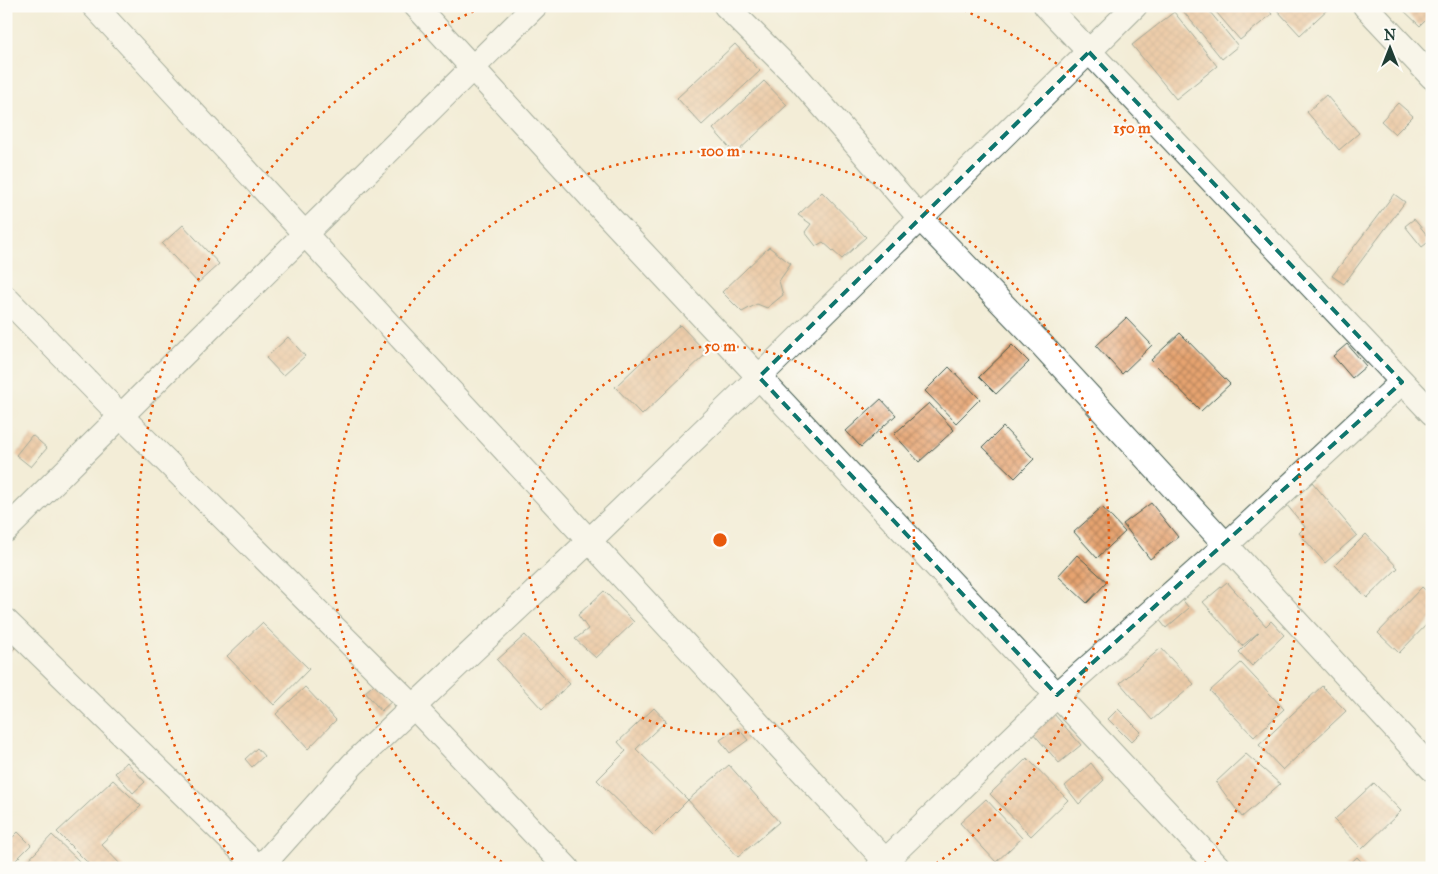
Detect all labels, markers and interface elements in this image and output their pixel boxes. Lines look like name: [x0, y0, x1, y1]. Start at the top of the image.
north arrow: [1366, 22, 1416, 72]
text: N: [1384, 27, 1396, 44]
text: 150 m: [1113, 119, 1151, 137]
text: 100 m: [700, 142, 740, 160]
text: 50 m: [704, 337, 736, 355]
centre of rings: [711, 531, 729, 549]

